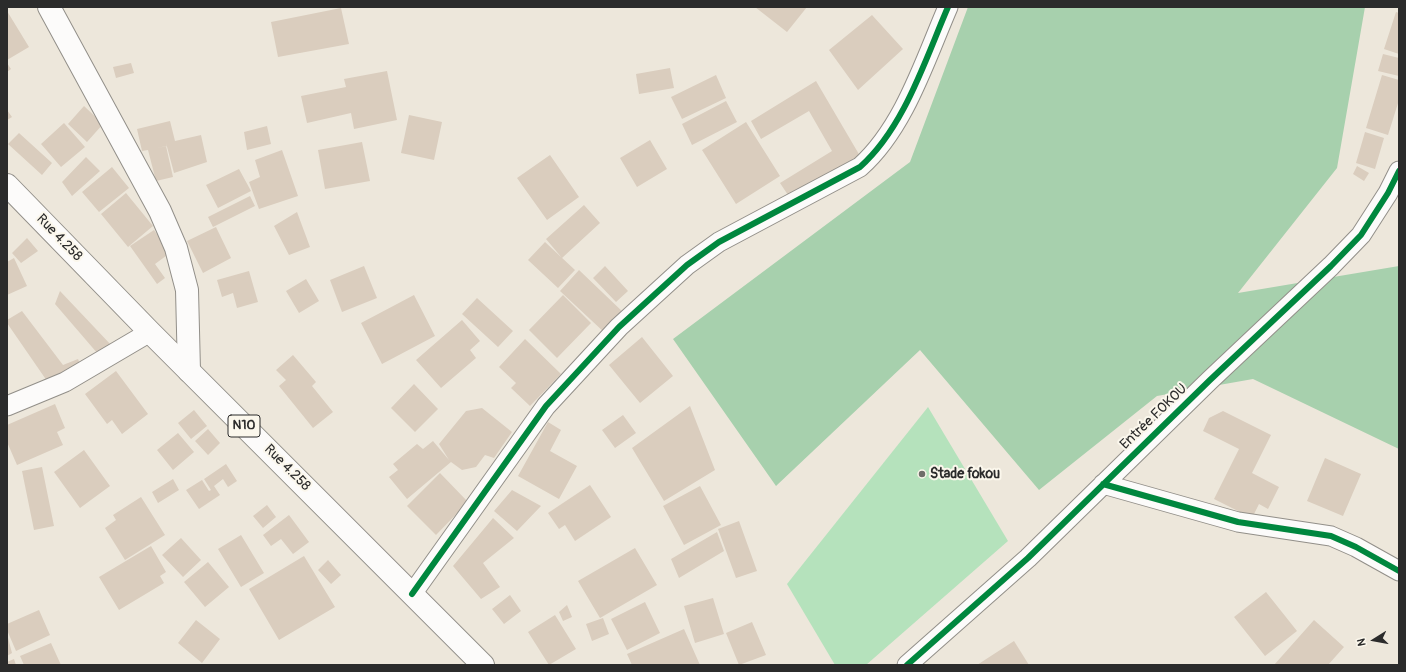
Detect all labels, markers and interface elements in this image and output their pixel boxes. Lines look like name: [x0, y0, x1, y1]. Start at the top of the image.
street label: Rue 4.258: [33, 211, 85, 265]
street label: Entrée FOKOU: [1117, 381, 1191, 453]
road number: N10: [228, 415, 260, 437]
street label: Rue 4.258: [260, 441, 314, 495]
place label: Stade fokou: [930, 466, 1000, 482]
marker: Stade fokou: [917, 469, 927, 479]
north arrow: [1354, 620, 1394, 660]
text: N: [1355, 637, 1369, 647]

